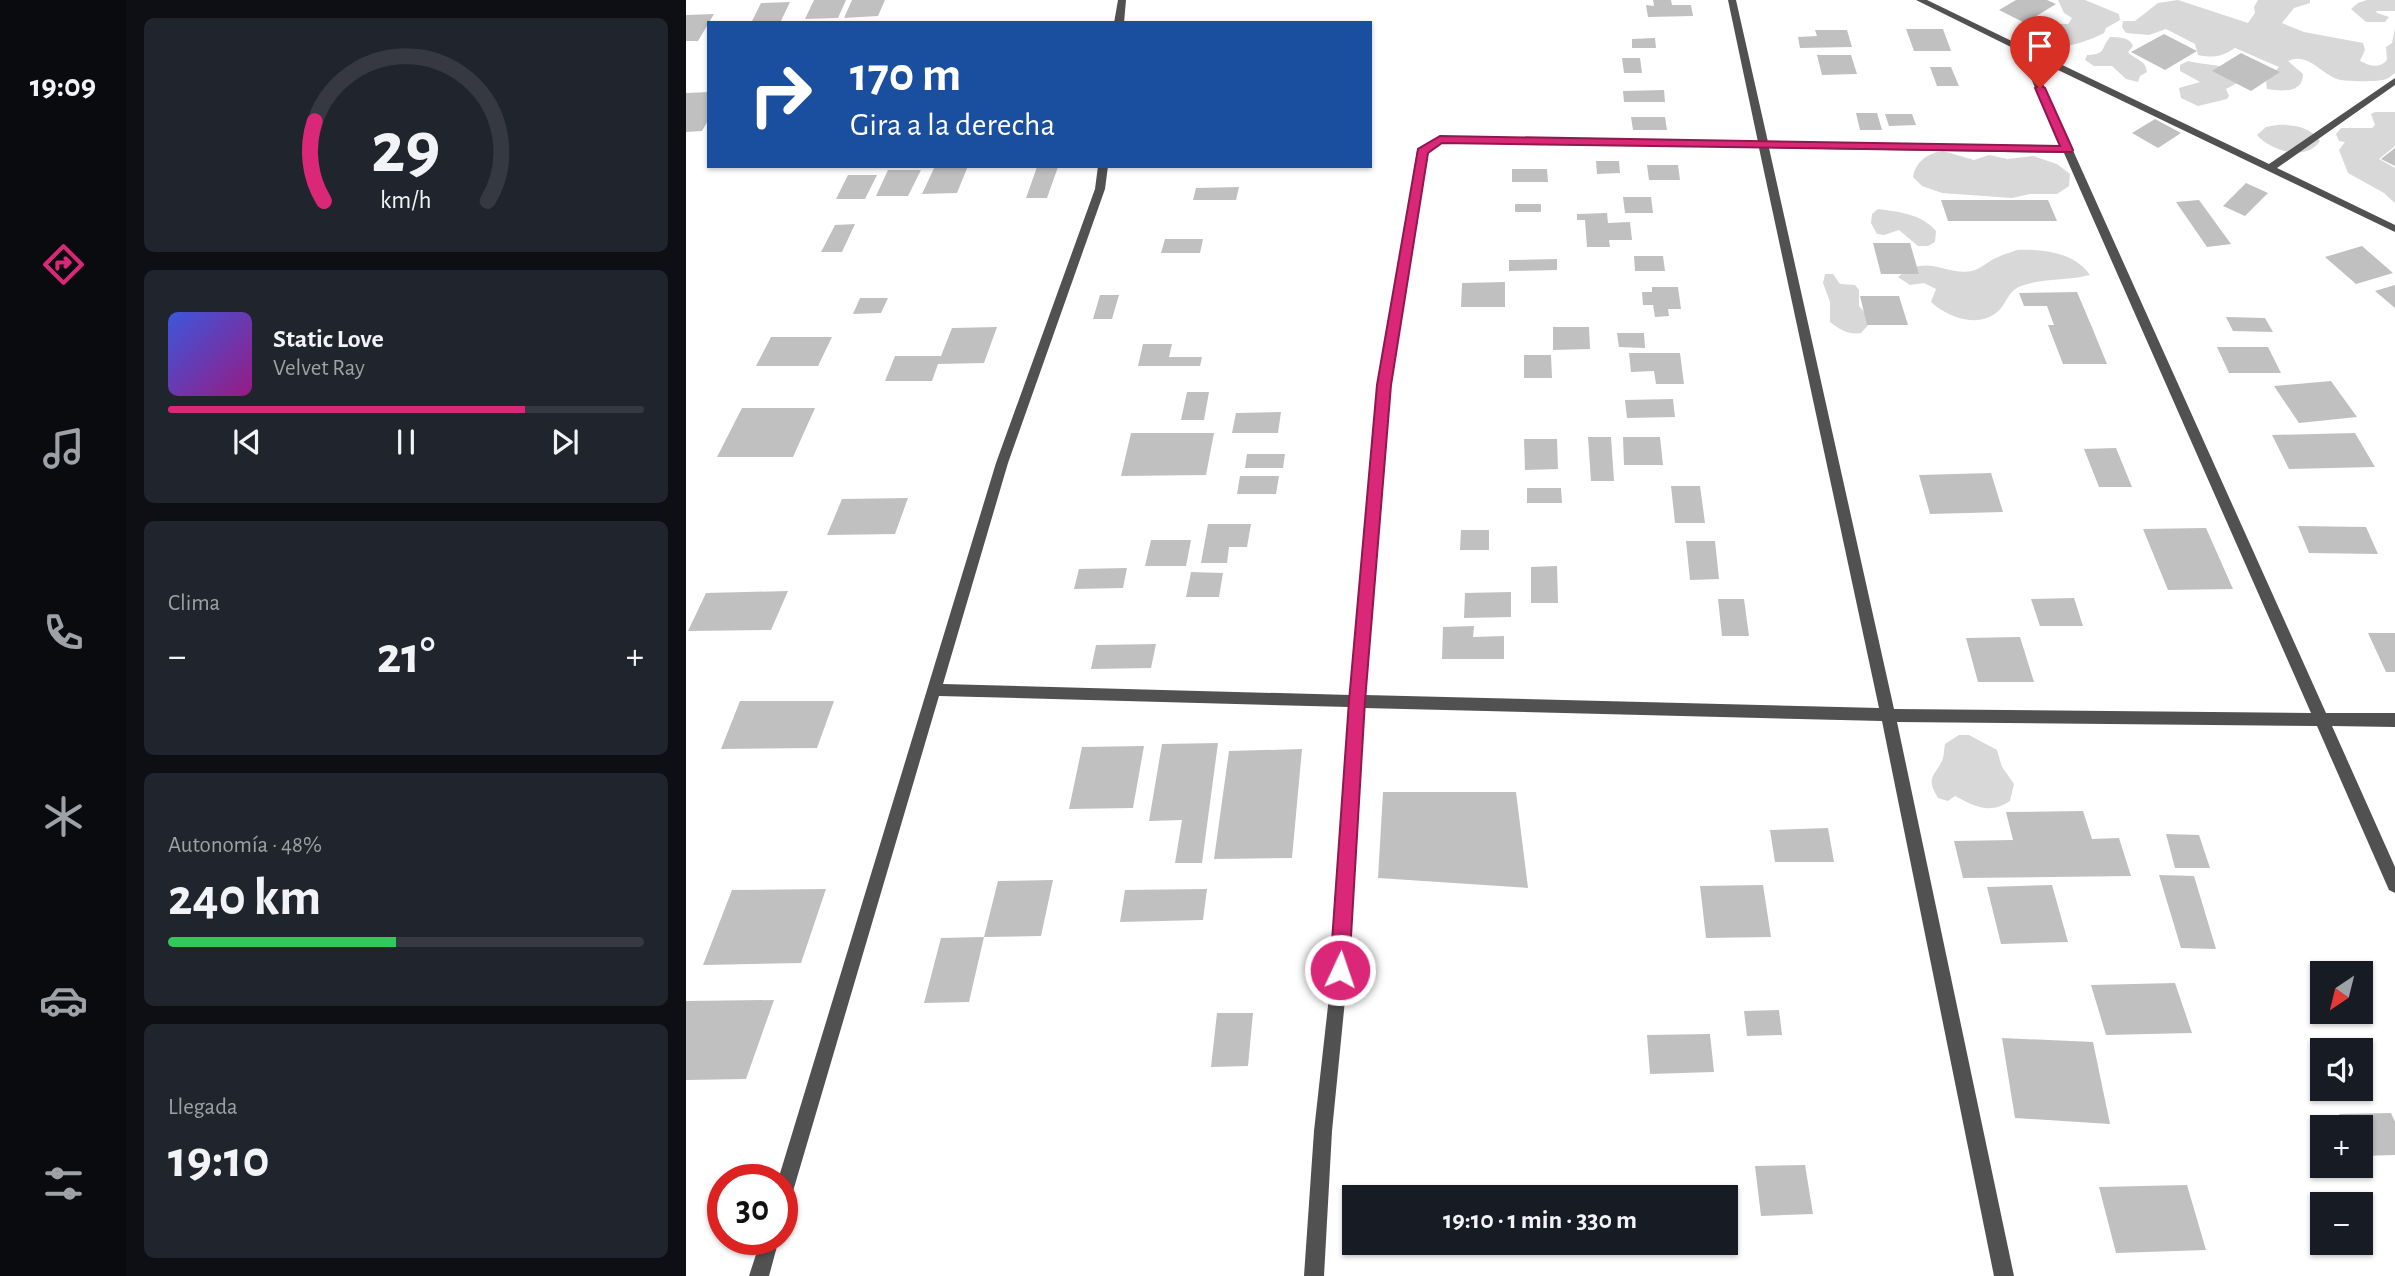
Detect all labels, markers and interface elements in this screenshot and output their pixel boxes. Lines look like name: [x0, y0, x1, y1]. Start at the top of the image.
pin: [2010, 16, 2070, 88]
icon: arrive: [2021, 27, 2059, 65]
icon: right: [735, 49, 826, 140]
text: 170 m: [850, 51, 961, 100]
text: 19:09: [30, 70, 96, 102]
text: Gira a la derecha: [850, 109, 1055, 141]
text: 29: [371, 113, 441, 186]
text: km/h: [380, 188, 432, 213]
icon: directions: [39, 240, 88, 289]
text: Static Love: [273, 326, 384, 352]
text: Velvet Ray: [273, 357, 365, 380]
icon: previous: [228, 423, 266, 461]
icon: pause: [387, 423, 425, 461]
icon: next: [546, 423, 584, 461]
icon: music: [39, 424, 88, 473]
text: Clima: [168, 592, 220, 615]
icon: phone: [39, 608, 88, 657]
text: 21°: [377, 630, 435, 682]
text: −: [168, 638, 186, 676]
text: +: [626, 638, 644, 676]
icon: climate: [39, 792, 88, 841]
text: Autonomía · 48%: [168, 834, 322, 857]
text: 240 km: [168, 872, 321, 924]
position arrow: [1303, 933, 1377, 1007]
north arrow: [2310, 961, 2373, 1024]
map controls: [2310, 961, 2373, 1255]
icon: car: [39, 976, 88, 1025]
button: sound: [2310, 1038, 2373, 1101]
text: Llegada: [168, 1096, 238, 1119]
button: +: [2310, 1115, 2373, 1178]
text: 19:10: [168, 1134, 270, 1186]
icon: filters: [39, 1159, 88, 1208]
speed limit sign: 30: [707, 1164, 798, 1255]
button: −: [2310, 1192, 2373, 1255]
text: 19:10 · 1 min · 330 m: [1443, 1207, 1637, 1233]

